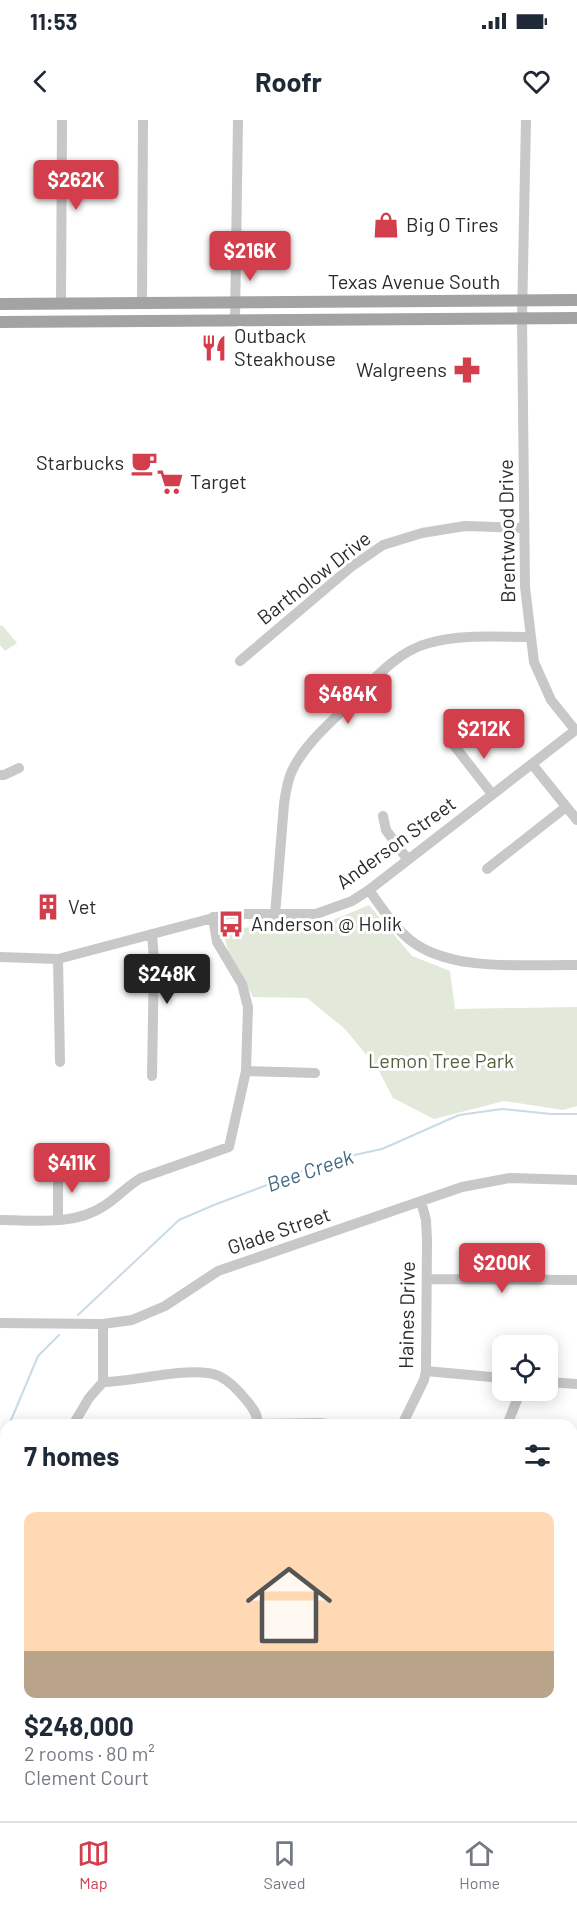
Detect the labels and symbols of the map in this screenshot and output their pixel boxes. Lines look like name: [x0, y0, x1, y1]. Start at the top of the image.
pin: $262K: [34, 160, 118, 211]
shop icon: Big O Tires: [371, 210, 401, 240]
place label: Big O Tires: [406, 212, 498, 236]
pin: $216K: [208, 231, 292, 282]
street label: Texas Avenue South: [328, 269, 500, 293]
place label: Outback Steakhouse: [234, 323, 336, 370]
restaurant icon: Outback Steakhouse: [199, 333, 229, 363]
pharmacy icon: Walgreens: [452, 355, 482, 385]
place label: Walgreens: [356, 357, 447, 381]
cafe icon: Starbucks: [129, 448, 159, 478]
place label: Starbucks: [36, 450, 124, 474]
street label: Brentwood Drive: [493, 459, 519, 603]
supermarket icon: Target: [155, 467, 185, 497]
place label: Target: [190, 469, 247, 493]
street label: Bartholow Drive: [252, 526, 375, 629]
pin: $484K: [306, 674, 390, 725]
pin: $212K: [442, 709, 526, 760]
street label: Anderson Street: [331, 791, 460, 893]
building icon: Vet: [33, 892, 63, 922]
place label: Vet: [68, 894, 97, 918]
bus stop icon: Anderson @ Holik: [216, 909, 246, 939]
place label: Anderson @ Holik: [251, 911, 402, 935]
pin: $248K: [125, 954, 209, 1005]
park label: Lemon Tree Park: [368, 1048, 514, 1072]
pin: $411K: [30, 1143, 114, 1194]
water label: Bee Creek: [263, 1143, 357, 1196]
street label: Glade Street: [224, 1201, 333, 1259]
pin: $200K: [460, 1243, 544, 1294]
street label: Haines Drive: [393, 1261, 419, 1369]

